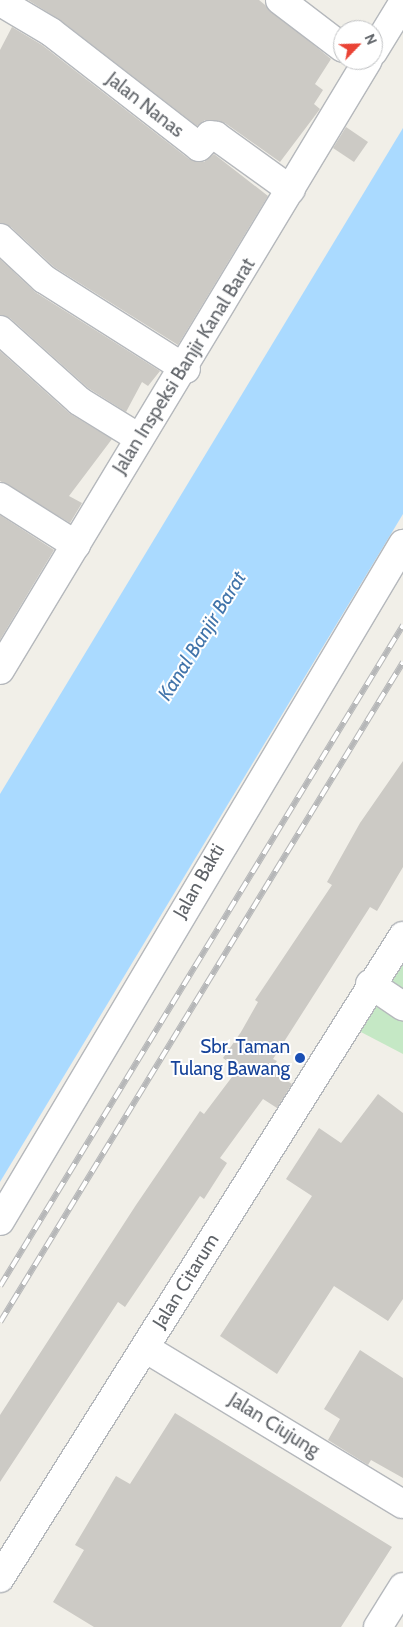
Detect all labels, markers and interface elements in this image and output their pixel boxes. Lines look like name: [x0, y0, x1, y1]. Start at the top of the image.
north arrow: [333, 20, 383, 70]
text: N: [361, 31, 381, 47]
street label: Jalan Nanas: [102, 68, 188, 142]
street label: Jalan Inspeksi Banjir Kanal Barat: [108, 254, 260, 478]
water label: Kanal Banjir Barat: [153, 567, 251, 705]
street label: Jalan Bakti: [169, 840, 229, 922]
place label: Sbr. Taman Tulang Bawang: [170, 1036, 290, 1080]
marker: Sbr. Taman Tulang Bawang: [294, 1052, 306, 1064]
street label: Jalan Citarum: [148, 1230, 224, 1332]
street label: Jalan Ciujung: [224, 1388, 324, 1462]

